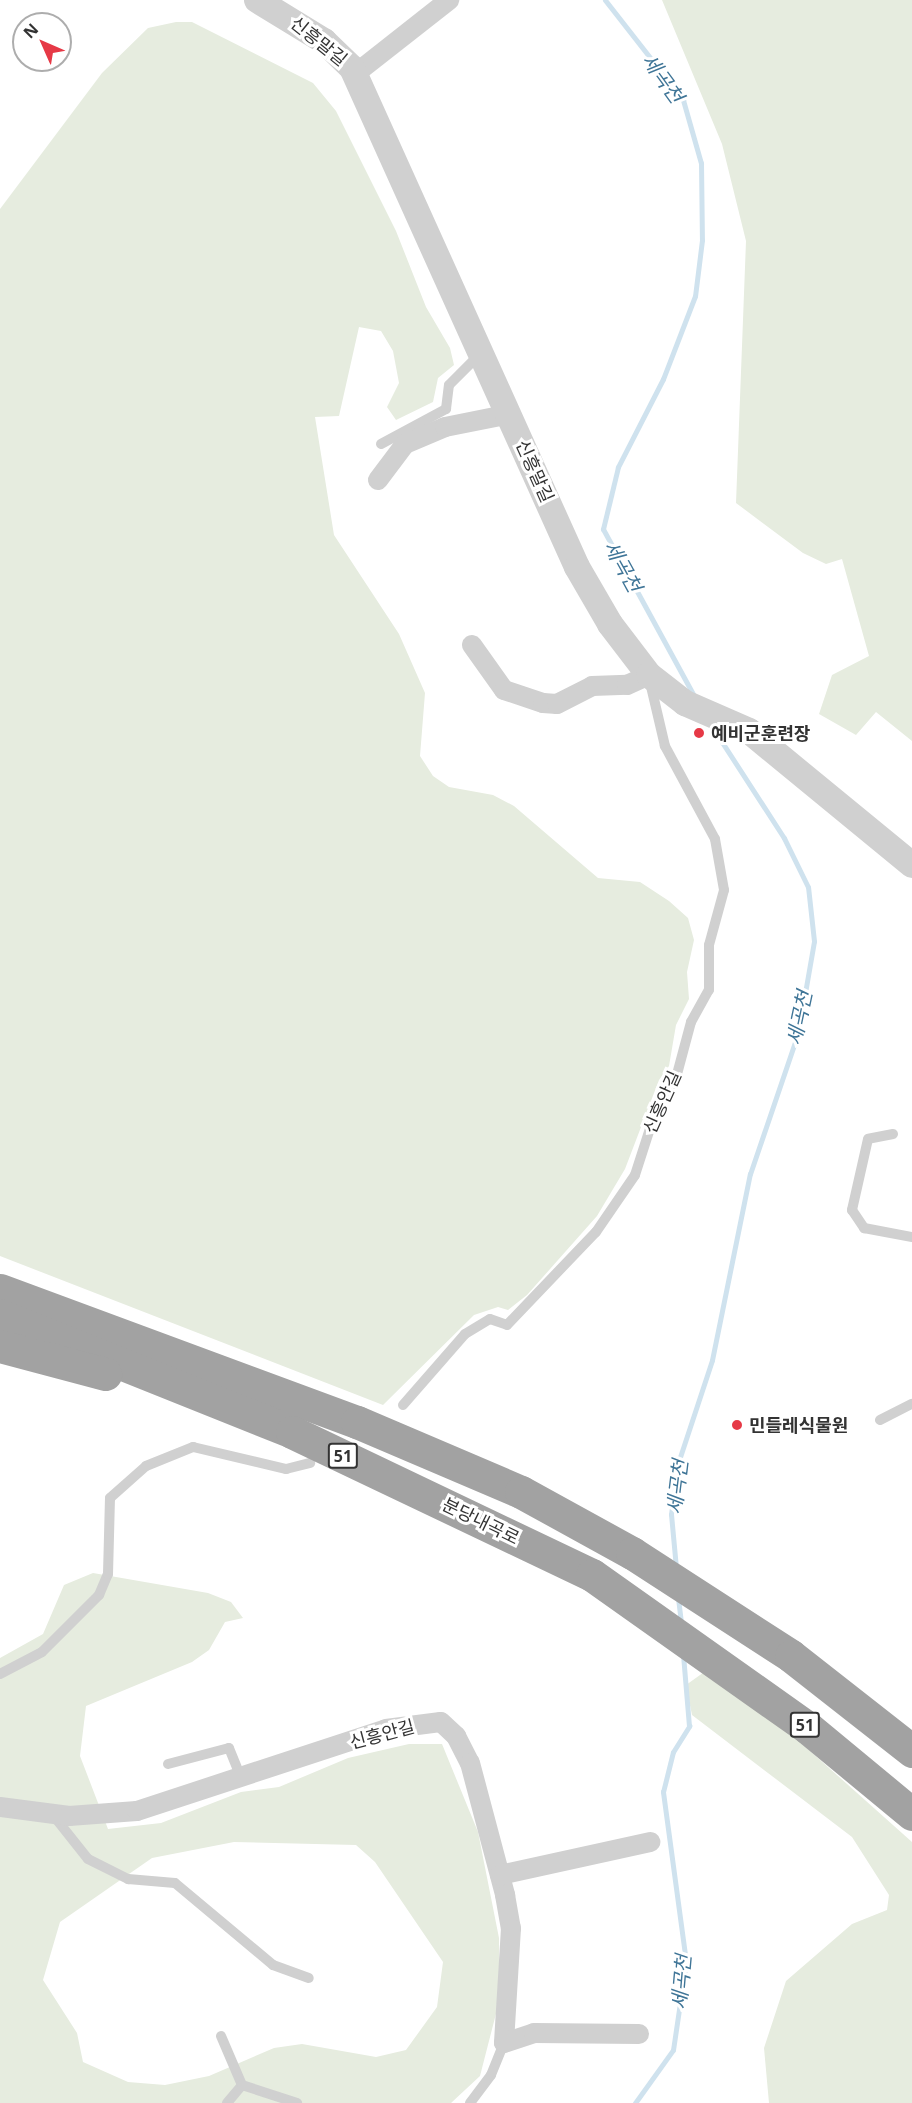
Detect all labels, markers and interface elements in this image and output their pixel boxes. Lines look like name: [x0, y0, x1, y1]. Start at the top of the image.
north arrow: [12, 12, 72, 72]
street label: 신흥말길: [286, 12, 352, 70]
text: N: [18, 18, 43, 43]
water label: 세곡천: [637, 49, 689, 107]
street label: 신흥말길: [512, 436, 558, 506]
water label: 세곡천: [599, 536, 647, 596]
place label: 예비군훈련장: [711, 722, 810, 744]
marker: 예비군훈련장: [692, 726, 706, 740]
water label: 세곡천: [782, 989, 816, 1047]
street label: 신흥안길: [639, 1067, 685, 1137]
place label: 민들레식물원: [749, 1414, 848, 1436]
marker: 민들레식물원: [730, 1418, 744, 1432]
road number: 51: [326, 1443, 360, 1469]
water label: 세곡천: [662, 1458, 692, 1516]
street label: 분당내곡로: [439, 1493, 523, 1549]
road number: 51: [788, 1712, 822, 1738]
street label: 신흥안길: [347, 1715, 417, 1753]
water label: 세곡천: [667, 1953, 695, 2011]

